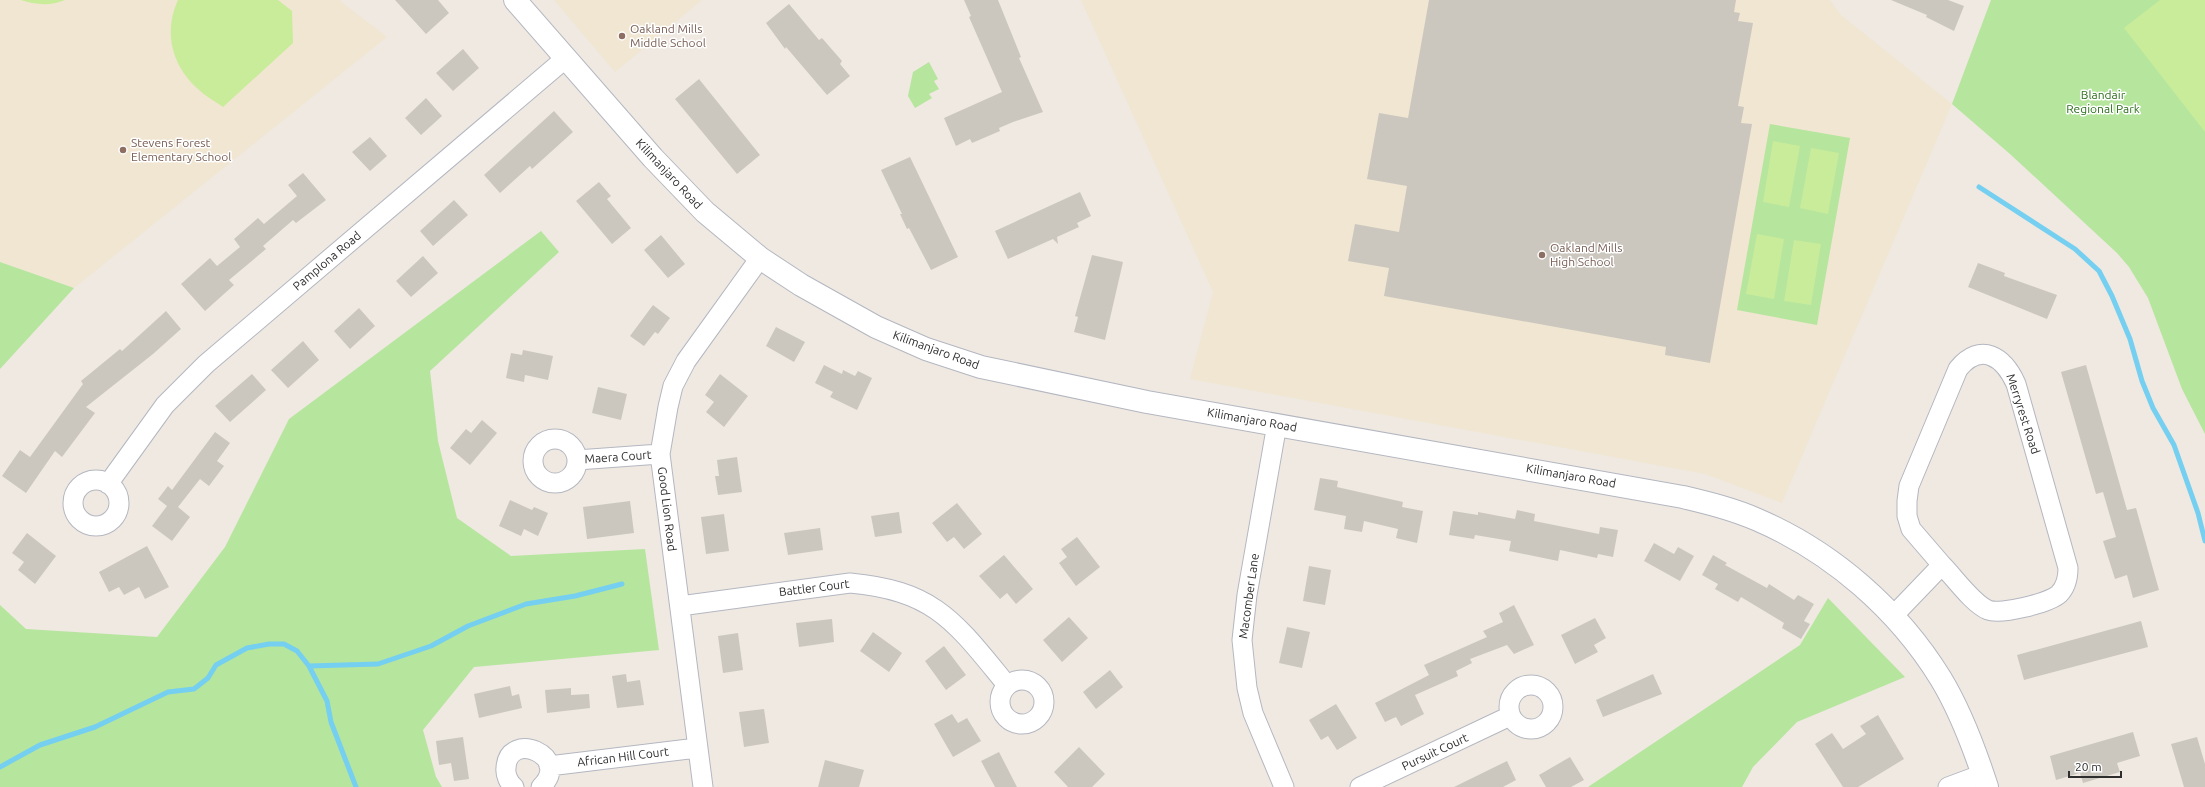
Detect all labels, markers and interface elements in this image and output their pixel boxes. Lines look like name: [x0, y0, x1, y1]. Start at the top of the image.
place label: Oakland Mills Middle School: [630, 22, 706, 49]
marker: Oakland Mills Middle School: [617, 31, 627, 41]
park label: Blandair Regional Park: [2066, 88, 2140, 115]
place label: Stevens Forest Elementary School: [131, 136, 231, 163]
street label: Kilimanjaro Road: [634, 136, 705, 211]
marker: Stevens Forest Elementary School: [118, 145, 128, 155]
street label: Pamplona Road: [290, 229, 363, 293]
place label: Oakland Mills High School: [1550, 241, 1622, 268]
marker: Oakland Mills High School: [1537, 250, 1547, 260]
street label: Kilimanjaro Road: [891, 328, 981, 371]
street label: Merryrest Road: [2004, 372, 2043, 456]
street label: Kilimanjaro Road: [1206, 405, 1298, 434]
street label: Maera Court: [584, 448, 652, 465]
street label: Kilimanjaro Road: [1525, 461, 1617, 490]
street label: Good Lion Road: [656, 466, 679, 552]
street label: Macomber Lane: [1236, 552, 1261, 640]
street label: Battler Court: [778, 577, 850, 598]
street label: Pursuit Court: [1400, 730, 1470, 773]
street label: African Hill Court: [577, 744, 670, 769]
scale bar: [2069, 753, 2121, 779]
text: 20 m: [2075, 760, 2102, 773]

